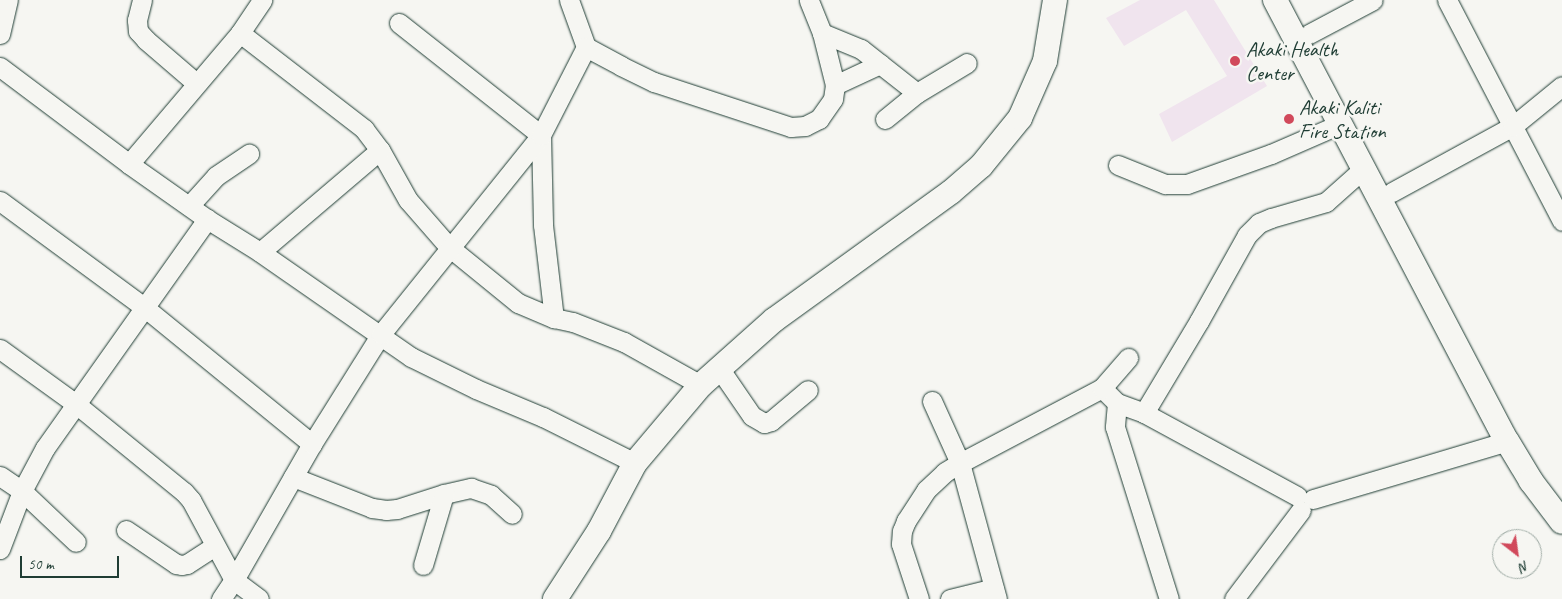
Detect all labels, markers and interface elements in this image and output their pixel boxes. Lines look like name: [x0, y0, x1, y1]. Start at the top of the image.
place label: Akaki Health Center: [1246, 36, 1337, 86]
marker: Akaki Health Center: [1228, 54, 1242, 68]
place label: Akaki Kaliti Fire Station: [1299, 94, 1387, 144]
marker: Akaki Kaliti Fire Station: [1283, 113, 1295, 125]
north arrow: [1492, 529, 1542, 579]
scale bar: [22, 546, 121, 578]
text: 50 m: [28, 555, 54, 574]
text: N: [1516, 557, 1532, 576]

